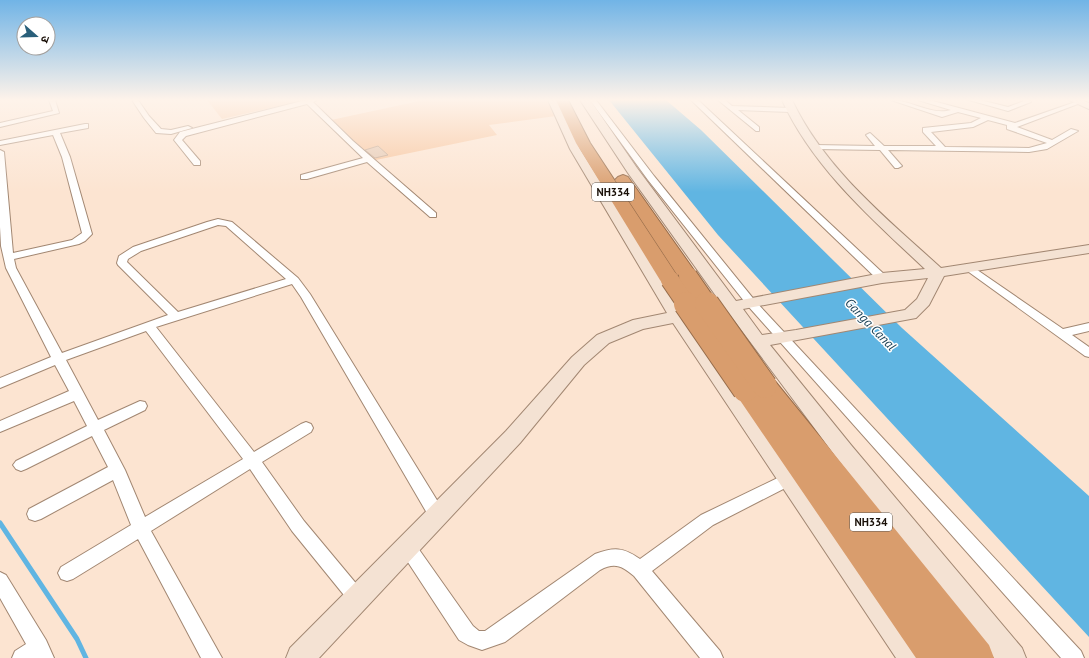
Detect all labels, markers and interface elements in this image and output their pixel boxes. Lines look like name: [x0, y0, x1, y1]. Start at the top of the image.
north arrow: [16, 16, 56, 56]
text: उ: [38, 34, 53, 45]
road number: NH334: [592, 183, 634, 201]
water label: Ganga Canal: [841, 294, 900, 355]
road number: NH334: [850, 513, 892, 531]

